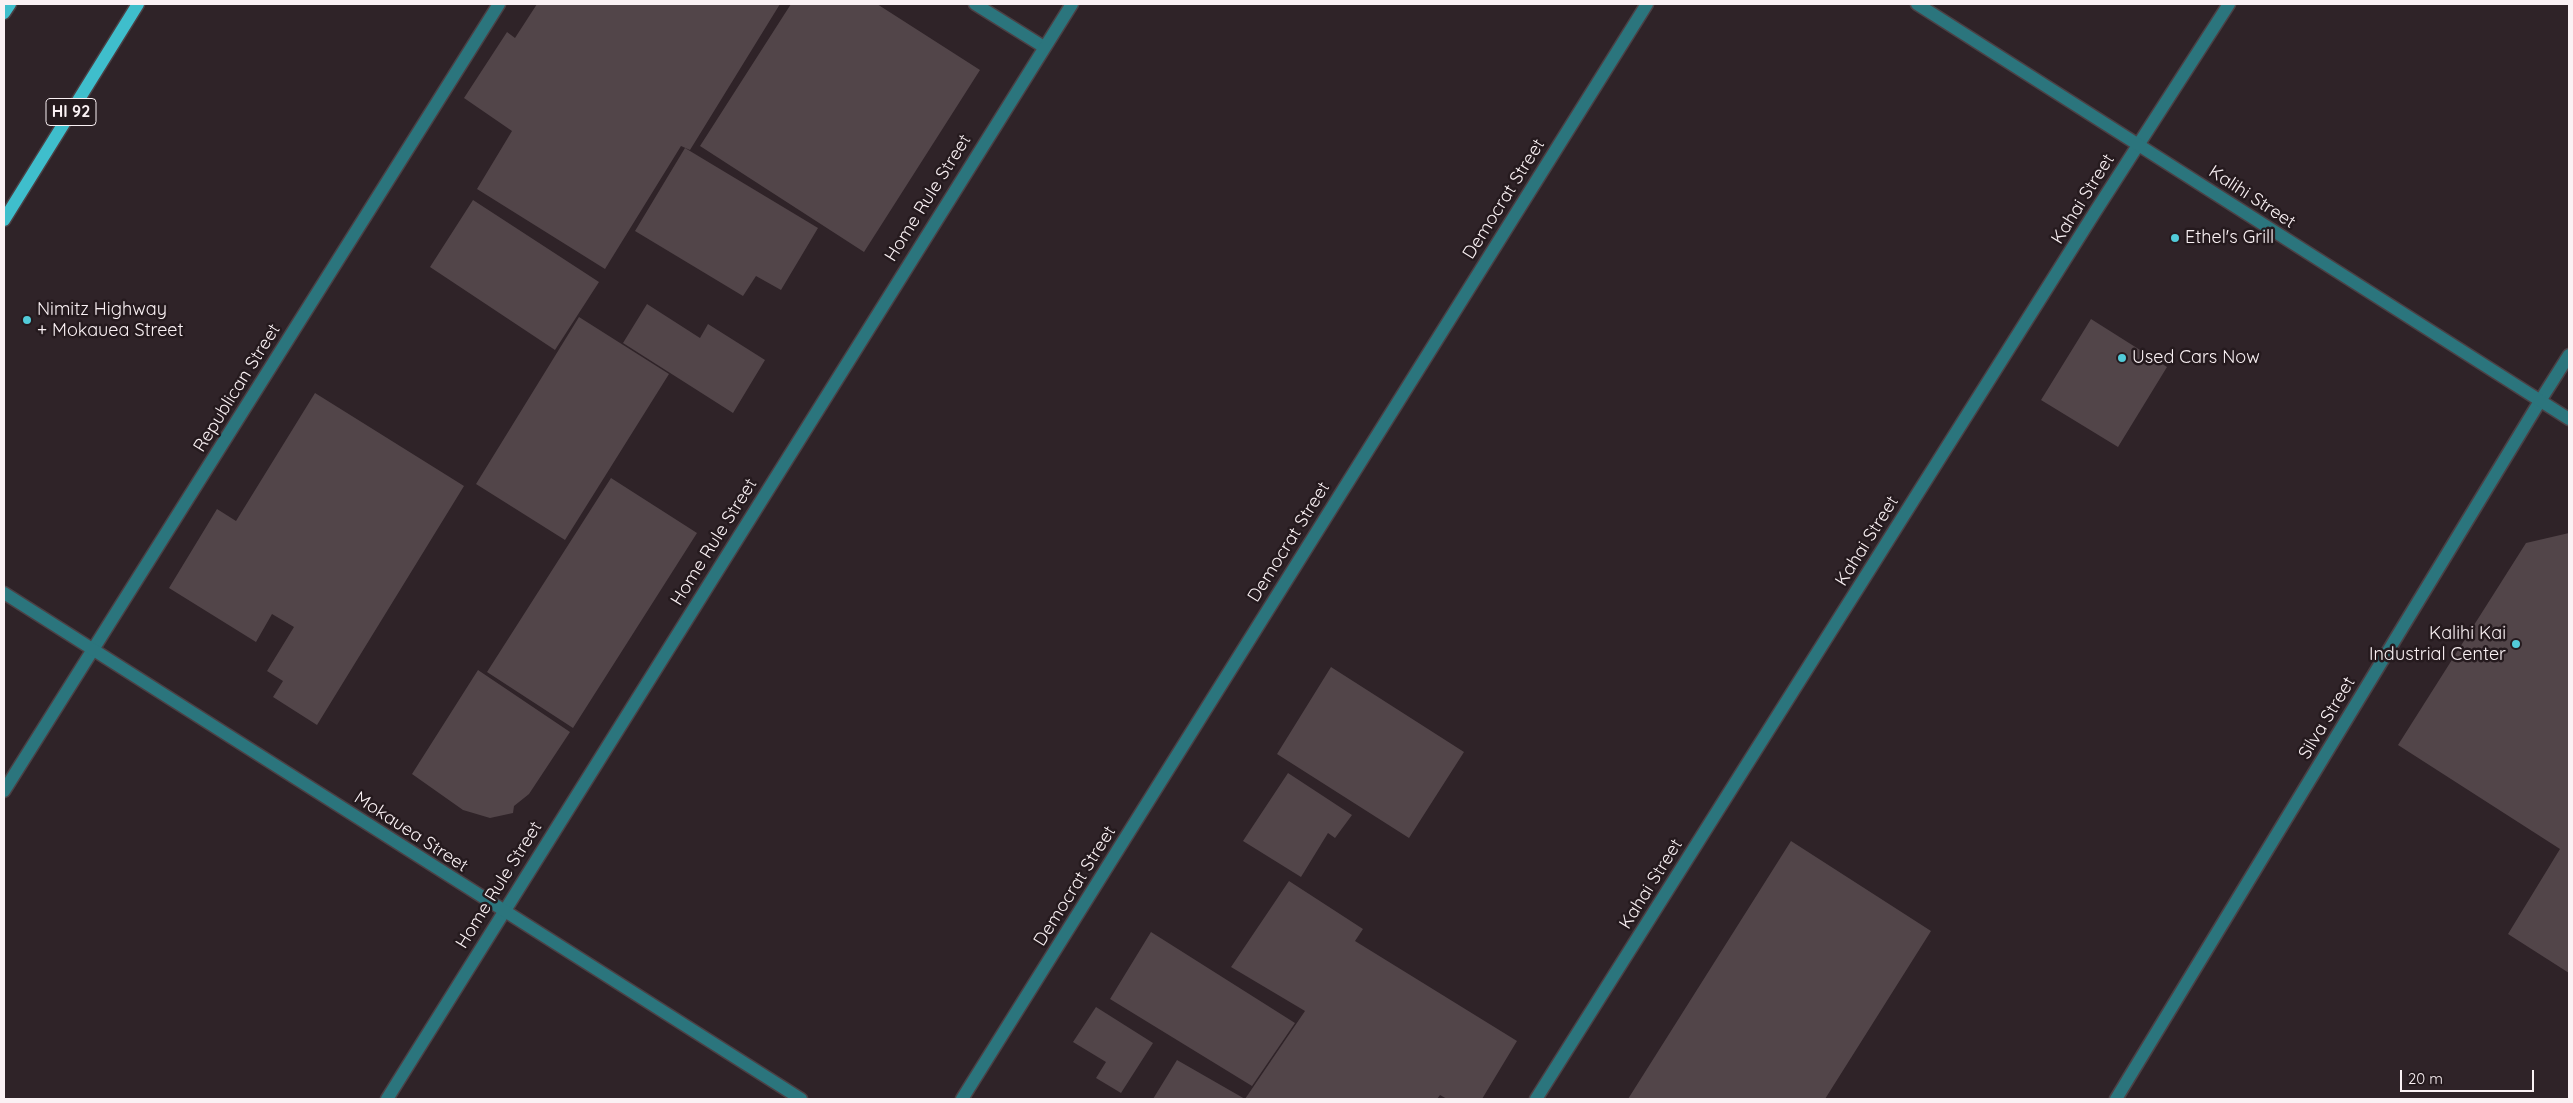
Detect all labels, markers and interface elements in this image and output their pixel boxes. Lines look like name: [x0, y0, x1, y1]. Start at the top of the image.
road number: HI 92: [46, 98, 96, 125]
street label: Home Rule Street: [880, 131, 976, 265]
street label: Democrat Street: [1458, 135, 1550, 263]
street label: Kahai Street: [2047, 150, 2119, 248]
street label: Kalihi Street: [2205, 161, 2299, 233]
place label: Ethel's Grill: [2185, 227, 2274, 249]
marker: Ethel's Grill: [2169, 232, 2181, 244]
place label: Nimitz Highway + Mokauea Street: [37, 299, 184, 342]
marker: Nimitz Highway + Mokauea Street: [21, 314, 33, 326]
street label: Republican Street: [189, 320, 285, 456]
place label: Used Cars Now: [2132, 347, 2260, 369]
marker: Used Cars Now: [2116, 352, 2128, 364]
street label: Home Rule Street: [666, 475, 762, 609]
street label: Democrat Street: [1243, 478, 1335, 606]
street label: Kahai Street: [1831, 492, 1903, 590]
place label: Kalihi Kai Industrial Center: [2369, 623, 2506, 666]
marker: Kalihi Kai Industrial Center: [2510, 638, 2522, 650]
street label: Silva Street: [2294, 673, 2360, 763]
street label: Mokauea Street: [350, 787, 472, 877]
street label: Home Rule Street: [451, 818, 547, 952]
street label: Democrat Street: [1029, 822, 1121, 950]
street label: Kahai Street: [1615, 835, 1687, 933]
scale bar: [2403, 1060, 2537, 1092]
text: 20 m: [2408, 1069, 2443, 1088]

